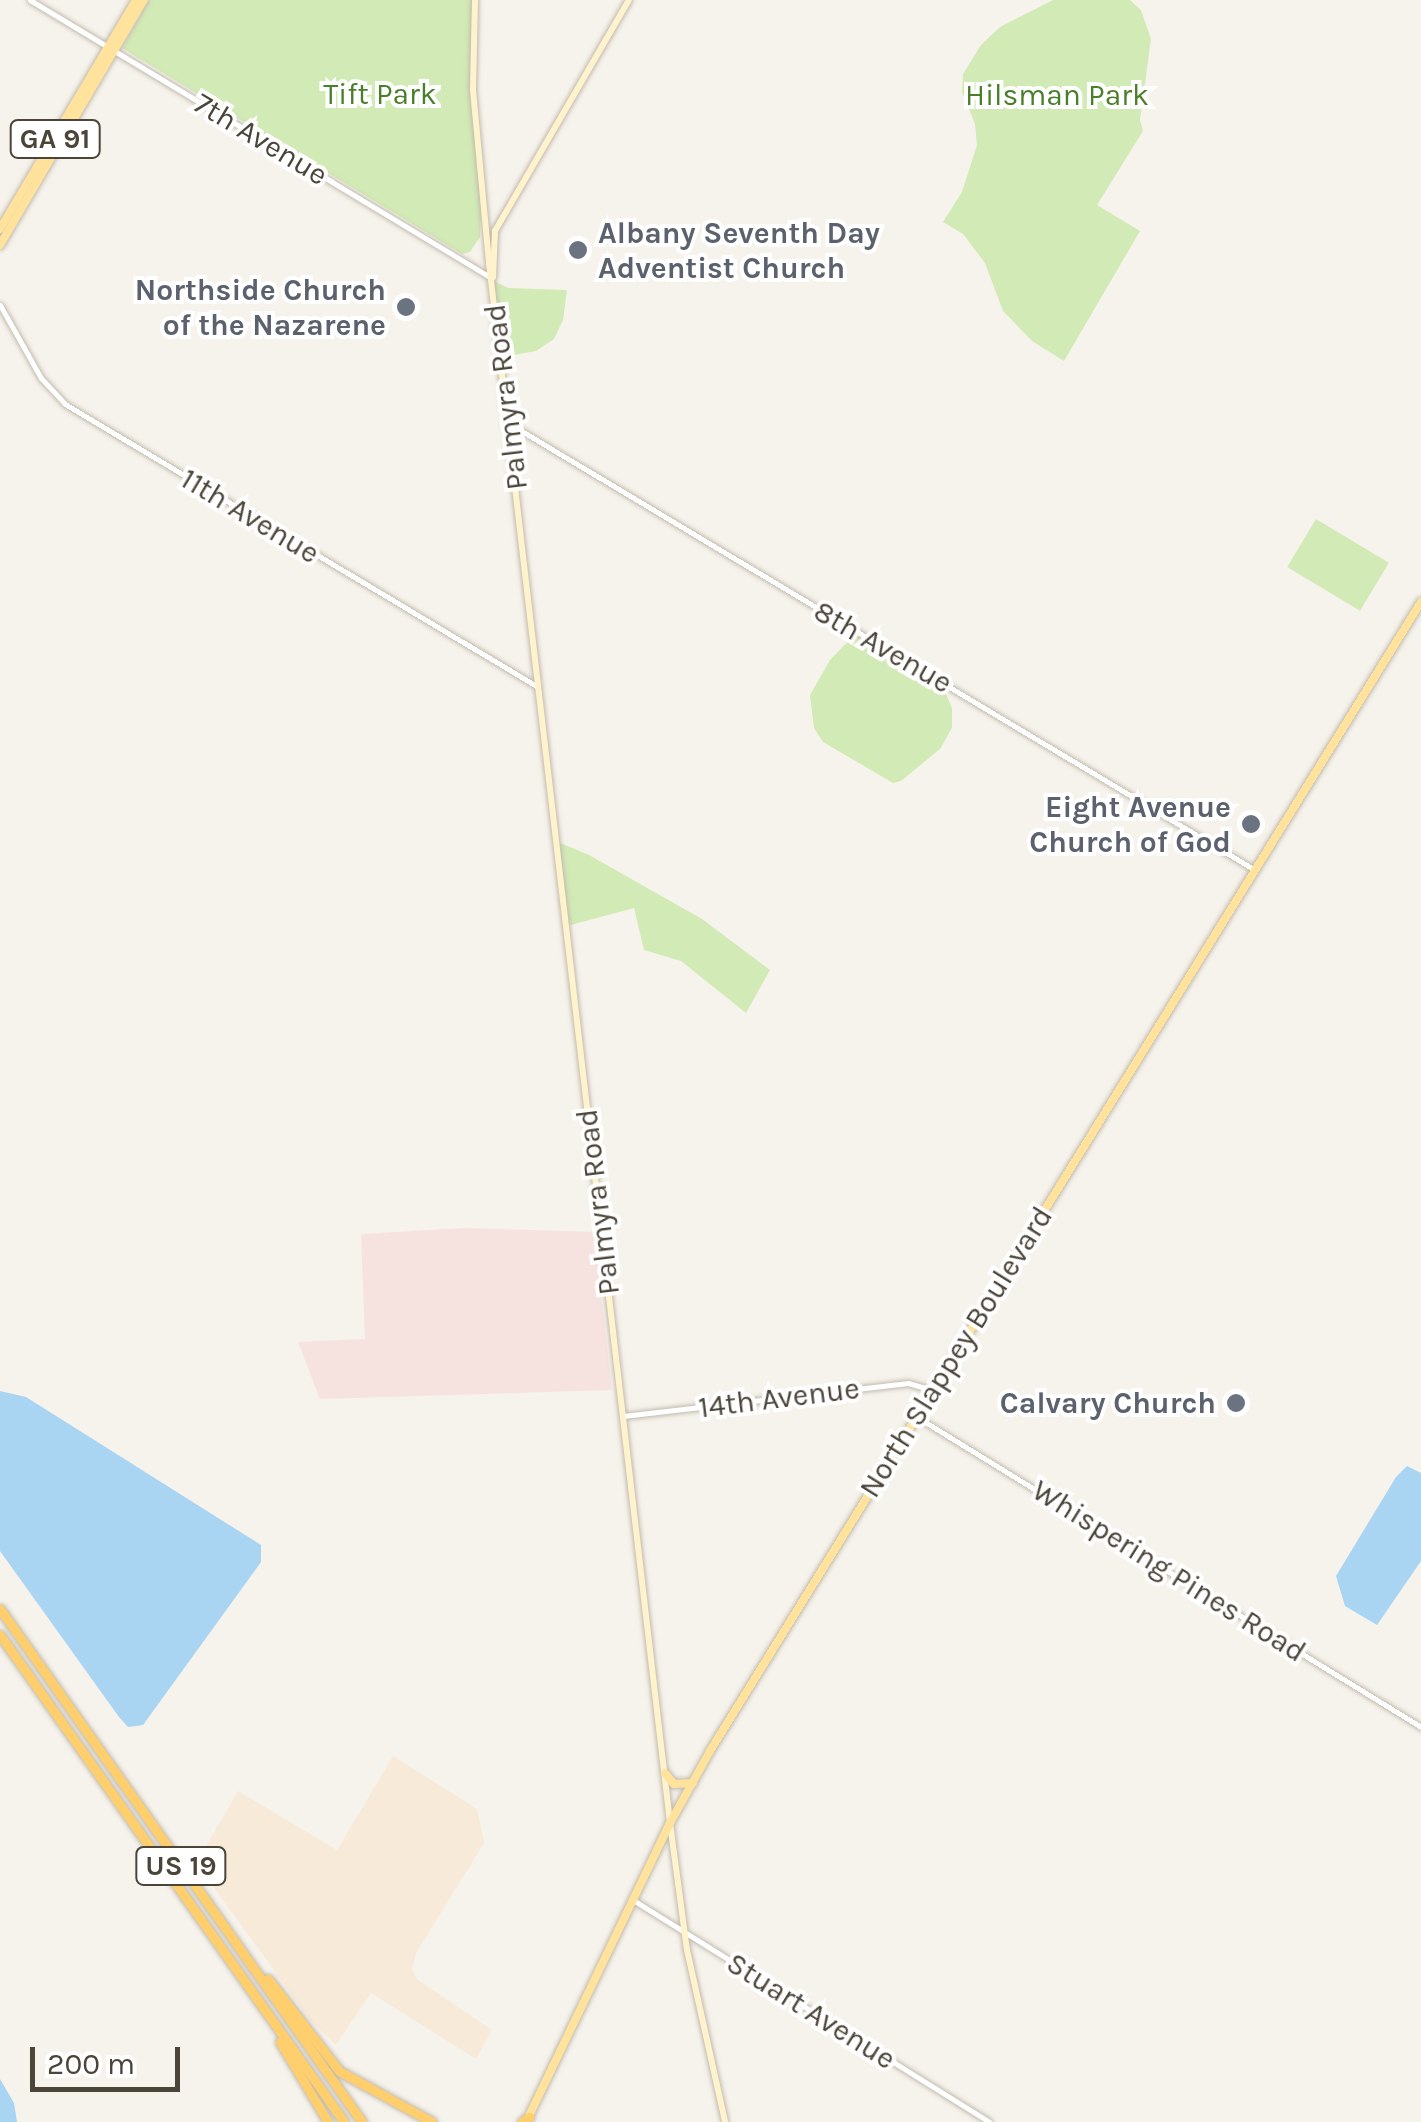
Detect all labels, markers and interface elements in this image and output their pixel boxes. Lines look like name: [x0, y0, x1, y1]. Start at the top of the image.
park label: Tift Park: [323, 76, 437, 112]
park label: Hilsman Park: [965, 77, 1149, 113]
street label: 7th Avenue: [188, 85, 334, 193]
road number: GA 91: [8, 116, 102, 162]
place label: Albany Seventh Day Adventist Church: [598, 215, 880, 286]
marker: Albany Seventh Day Adventist Church: [567, 239, 589, 261]
place label: Northside Church of the Nazarene: [135, 272, 386, 342]
marker: Northside Church of the Nazarene: [395, 296, 417, 318]
street label: Palmyra Road: [477, 302, 535, 492]
street label: 11th Avenue: [174, 461, 326, 571]
street label: 8th Avenue: [807, 593, 959, 701]
place label: Eight Avenue Church of God: [1029, 789, 1231, 860]
marker: Eight Avenue Church of God: [1240, 813, 1262, 835]
street label: Palmyra Road: [569, 1107, 627, 1297]
street label: North Slappey Boulevard: [852, 1200, 1060, 1504]
street label: 14th Avenue: [696, 1370, 862, 1426]
place label: Calvary Church: [1000, 1385, 1216, 1421]
marker: Calvary Church: [1225, 1392, 1247, 1414]
street label: Whispering Pines Road: [1026, 1472, 1312, 1670]
road number: US 19: [134, 1843, 228, 1889]
street label: Stuart Avenue: [720, 1945, 902, 2077]
scale bar: [35, 2027, 185, 2089]
text: 200 m: [47, 2046, 135, 2082]

